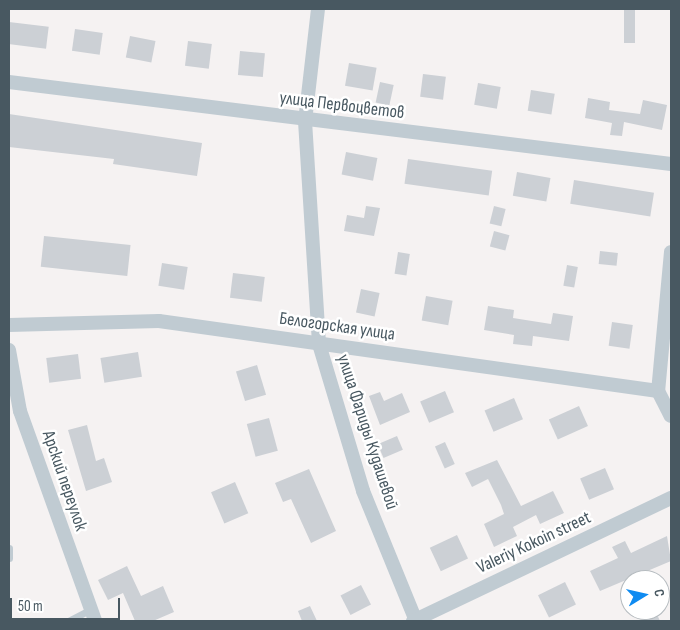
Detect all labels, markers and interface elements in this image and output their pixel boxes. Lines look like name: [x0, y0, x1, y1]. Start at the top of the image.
street label: улица Первоцветов: [278, 88, 406, 124]
street label: Белогорская улица: [278, 308, 396, 346]
street label: улица Фариды Кудашевой: [332, 352, 402, 512]
street label: Арский переулок: [37, 428, 91, 534]
street label: Valeriy Kokoin street: [474, 507, 594, 579]
north arrow: [620, 570, 670, 620]
scale bar: [12, 588, 122, 620]
text: С: [650, 588, 668, 598]
text: 50 m: [18, 597, 43, 616]

